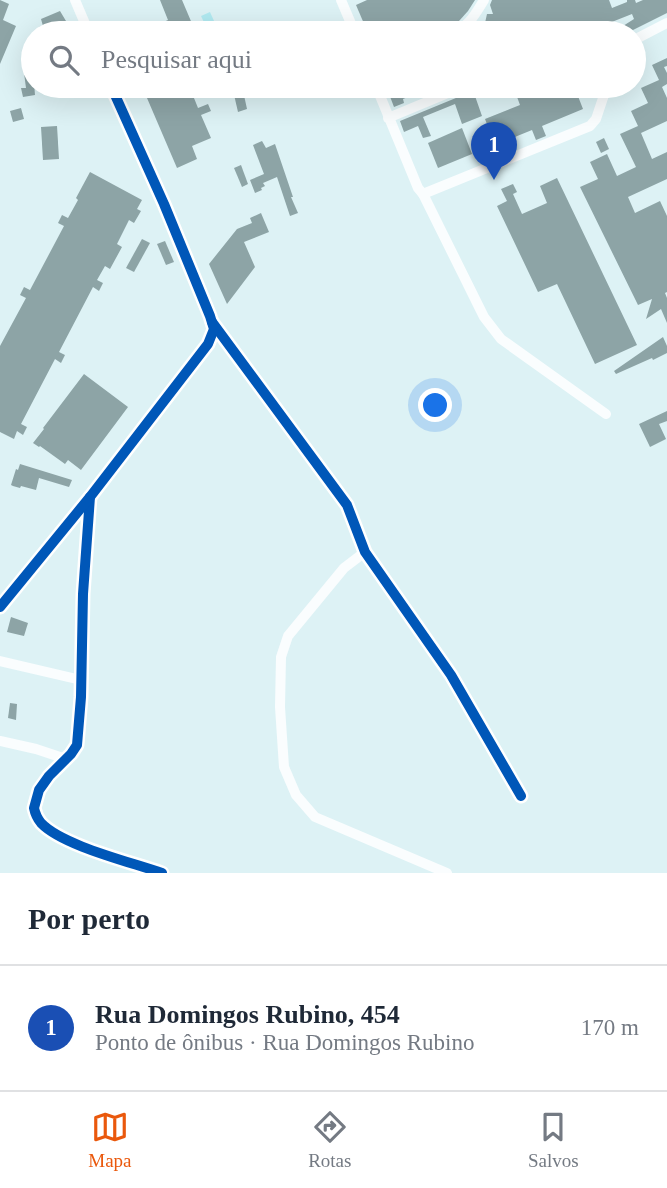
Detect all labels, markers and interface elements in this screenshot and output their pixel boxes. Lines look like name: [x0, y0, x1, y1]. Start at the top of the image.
search box: [21, 21, 646, 98]
icon: search: [45, 41, 83, 79]
text: Pesquisar aqui: [101, 45, 252, 74]
pin: 1: [471, 122, 517, 180]
your location: [418, 388, 452, 422]
text: Por perto: [28, 902, 150, 935]
text: Rua Domingos Rubino, 454: [95, 1000, 400, 1029]
text: 1: [45, 1015, 57, 1040]
text: 170 m: [581, 1015, 639, 1040]
text: Ponto de ônibus · Rua Domingos Rubino: [95, 1030, 475, 1055]
tab: Mapa: [88, 1108, 132, 1172]
tab: Rotas: [308, 1108, 351, 1172]
tab: Salvos: [528, 1108, 579, 1172]

